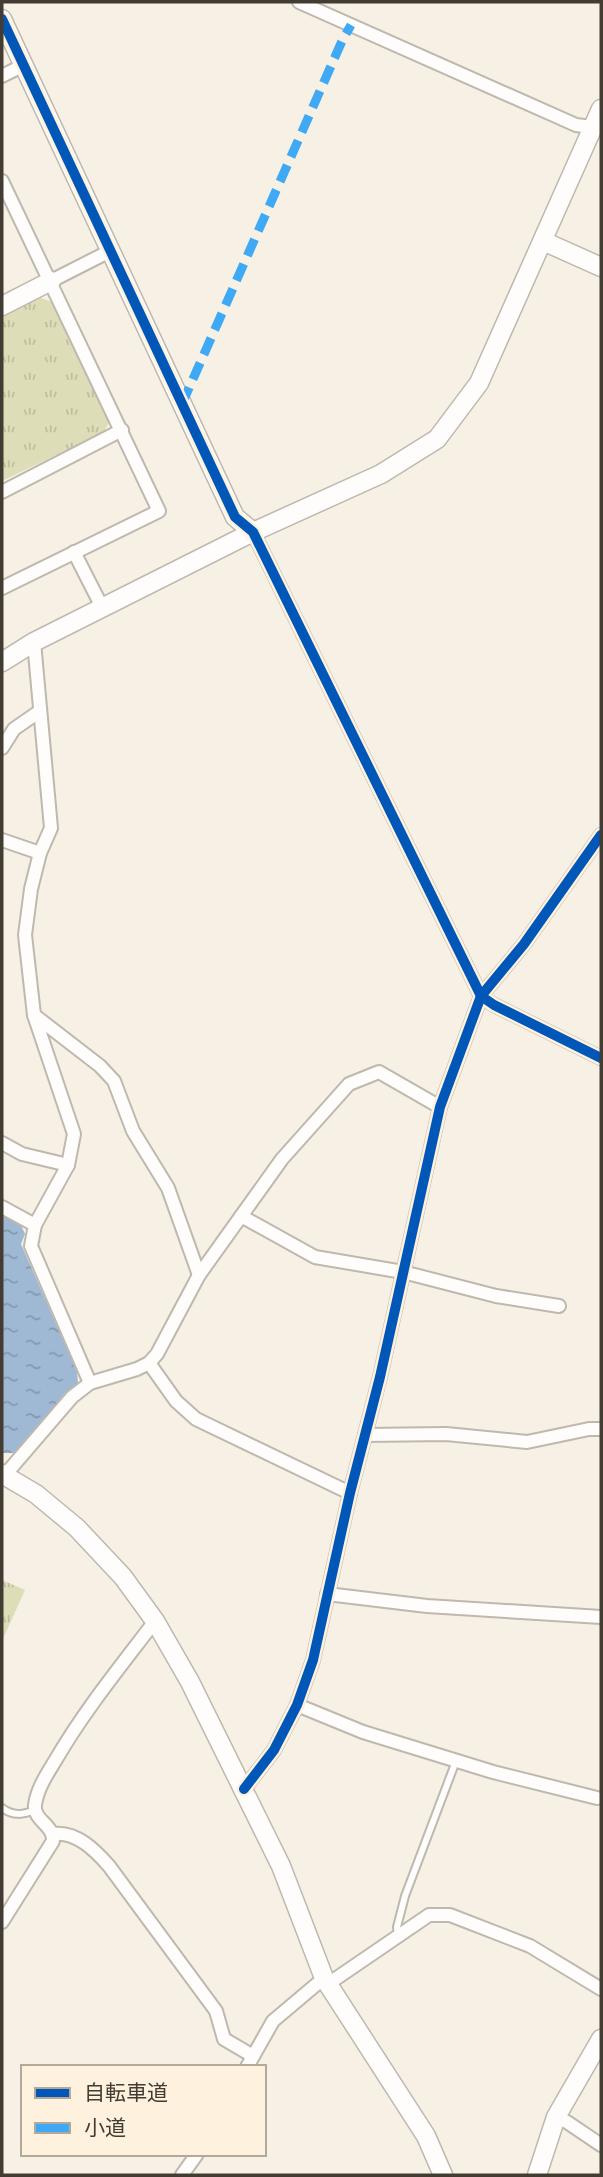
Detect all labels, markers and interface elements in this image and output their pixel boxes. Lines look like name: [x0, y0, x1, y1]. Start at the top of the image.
legend: [21, 2065, 266, 2156]
text: 自転車道: [84, 2078, 168, 2107]
text: 小道: [84, 2113, 126, 2142]

